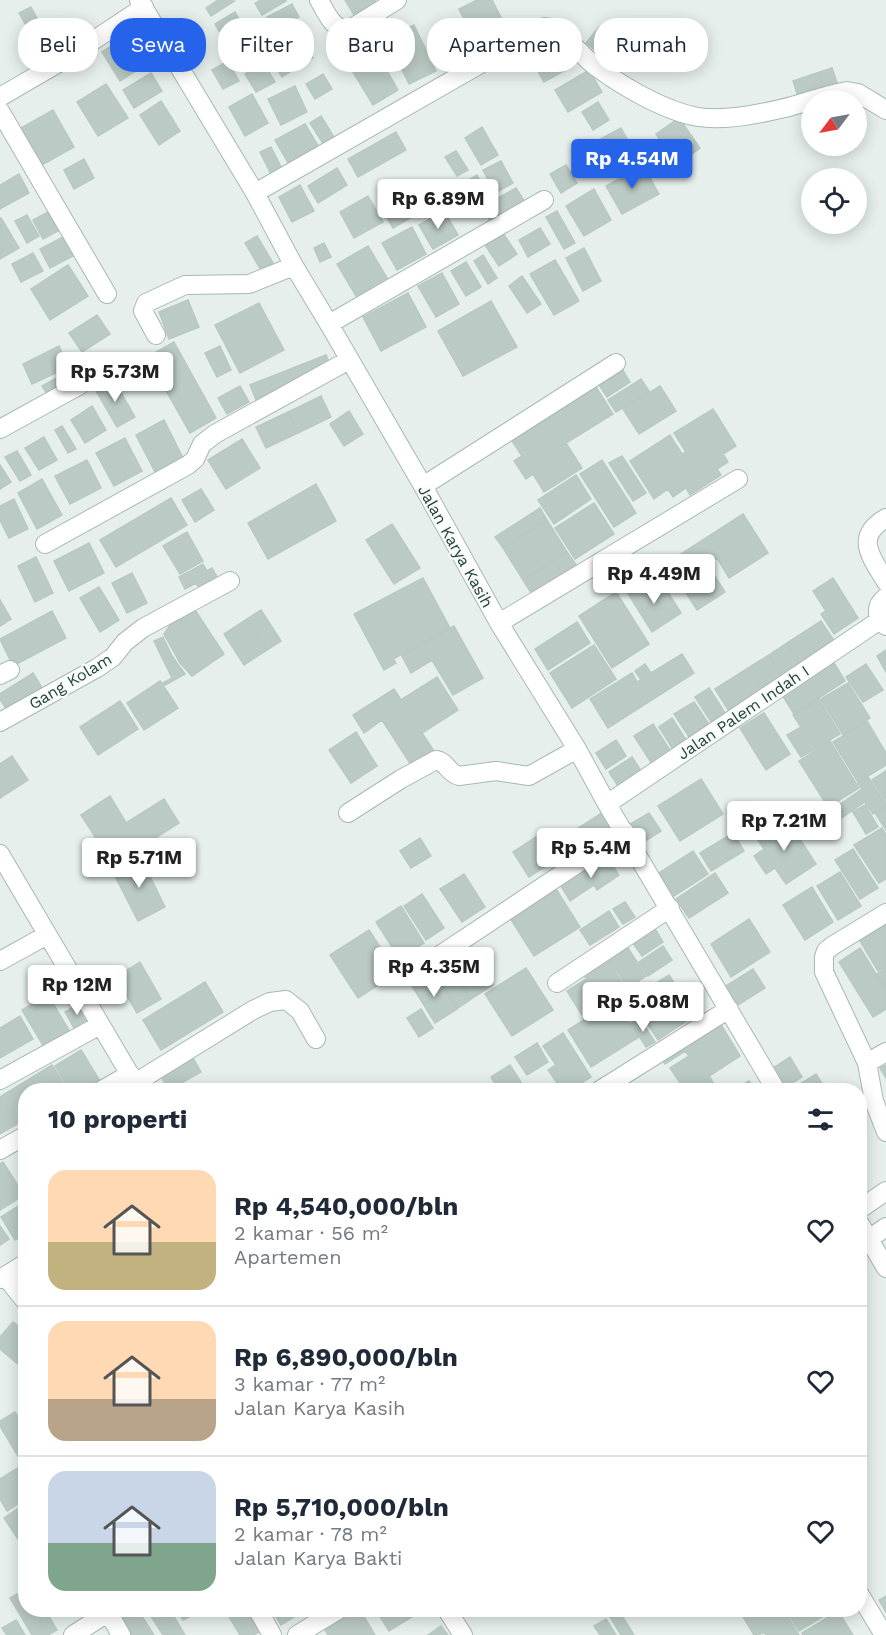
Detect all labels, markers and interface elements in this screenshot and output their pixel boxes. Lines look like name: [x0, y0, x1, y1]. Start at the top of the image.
chip: Beli: [18, 18, 98, 72]
chip: Sewa: [110, 18, 206, 72]
chip: Filter: [218, 18, 314, 72]
chip: Baru: [326, 18, 415, 72]
chip: Apartemen: [427, 18, 582, 72]
chip: Rumah: [594, 18, 708, 72]
north arrow: [801, 90, 867, 156]
map controls: [801, 90, 867, 234]
pin: Rp 4.54M: [570, 139, 694, 190]
text: Rp 4.54M: [585, 146, 679, 170]
button: locate: [801, 168, 867, 234]
pin: Rp 6.89M: [376, 179, 500, 230]
text: Rp 6.89M: [391, 186, 485, 210]
pin: Rp 5.73M: [53, 352, 177, 403]
text: Rp 5.73M: [70, 359, 160, 383]
street label: Jalan Karya Kasih: [414, 482, 497, 611]
pin: Rp 4.49M: [592, 554, 716, 605]
text: Rp 4.49M: [607, 561, 701, 585]
street label: Gang Kolam: [25, 649, 115, 714]
street label: Jalan Palem Indah I: [674, 661, 813, 763]
pin: Rp 7.21M: [722, 801, 846, 852]
text: Rp 7.21M: [741, 808, 827, 832]
pin: Rp 5.4M: [536, 828, 646, 879]
text: Rp 5.4M: [551, 835, 631, 859]
pin: Rp 5.71M: [77, 838, 201, 889]
text: Rp 5.71M: [96, 845, 182, 869]
pin: Rp 4.35M: [372, 947, 496, 998]
text: Rp 4.35M: [388, 954, 480, 978]
pin: Rp 12M: [28, 965, 126, 1016]
text: Rp 12M: [42, 972, 112, 996]
pin: Rp 5.08M: [581, 982, 705, 1033]
text: Rp 5.08M: [597, 989, 689, 1013]
icon: filters: [804, 1103, 837, 1136]
text: 10 properti: [48, 1104, 187, 1134]
text: Rp 4,540,000/bln: [234, 1191, 458, 1221]
icon: home: [96, 1194, 168, 1266]
icon: heart: [804, 1214, 837, 1247]
text: 2 kamar · 56 m²: [234, 1221, 388, 1245]
text: Apartemen: [234, 1245, 342, 1269]
text: Rp 6,890,000/bln: [234, 1342, 458, 1372]
icon: home: [96, 1345, 168, 1417]
icon: heart: [804, 1365, 837, 1398]
text: 3 kamar · 77 m²: [234, 1372, 385, 1396]
text: Jalan Karya Kasih: [234, 1396, 405, 1420]
text: Rp 5,710,000/bln: [234, 1492, 449, 1522]
icon: home: [96, 1495, 168, 1567]
icon: heart: [804, 1515, 837, 1548]
text: 2 kamar · 78 m²: [234, 1522, 387, 1546]
text: Jalan Karya Bakti: [234, 1546, 402, 1570]

